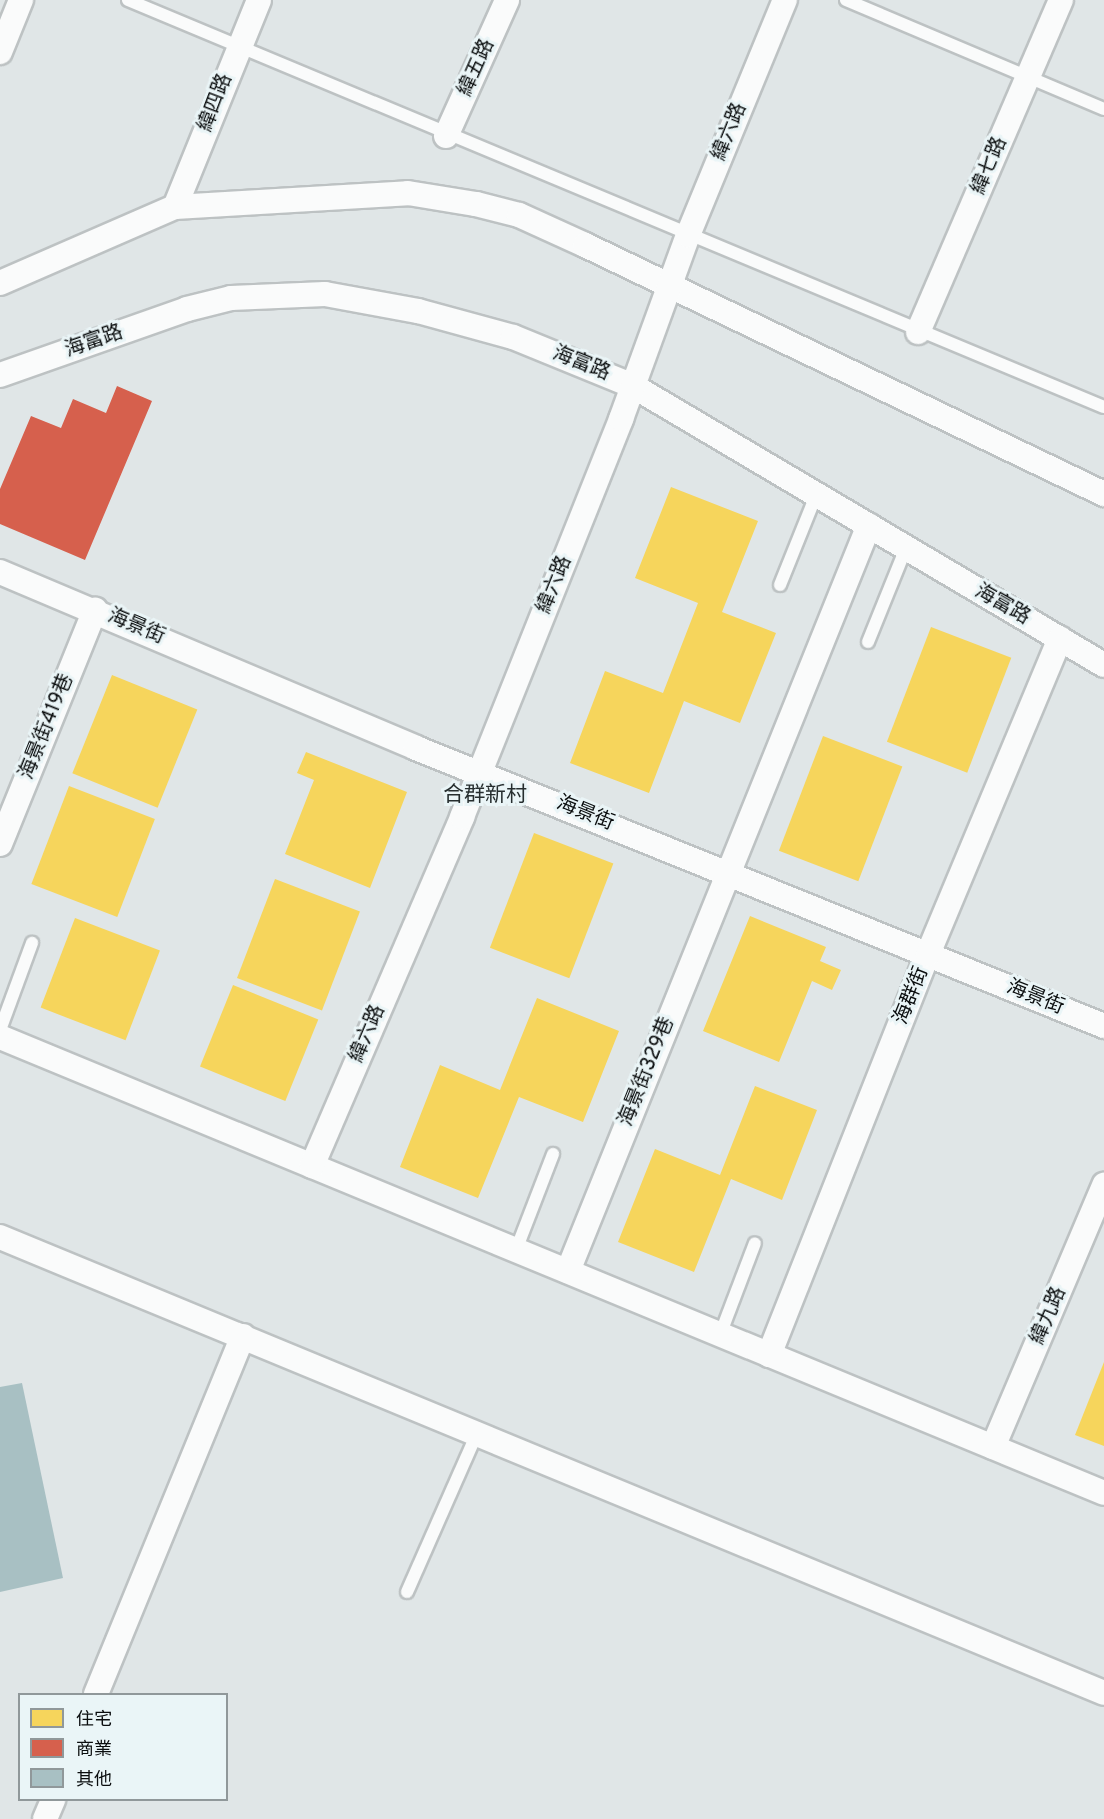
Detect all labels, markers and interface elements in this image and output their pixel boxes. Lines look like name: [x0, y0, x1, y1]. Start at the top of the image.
street label: 緯五路: [454, 36, 500, 100]
street label: 緯四路: [194, 71, 238, 135]
street label: 緯六路: [708, 100, 752, 164]
street label: 緯七路: [967, 134, 1013, 198]
street label: 海富路: [62, 321, 126, 363]
street label: 海富路: [549, 342, 613, 386]
street label: 緯六路: [533, 553, 577, 617]
street label: 海富路: [970, 580, 1034, 630]
street label: 海景街: [104, 604, 168, 650]
street label: 海景街419巷: [15, 671, 79, 783]
district label: 合群新村: [443, 783, 527, 809]
street label: 海景街: [553, 792, 617, 836]
street label: 海群街: [890, 964, 934, 1028]
street label: 海景街: [1003, 976, 1067, 1020]
street label: 緯六路: [345, 1002, 391, 1066]
street label: 海景街329巷: [614, 1014, 680, 1130]
street label: 緯九路: [1026, 1284, 1072, 1348]
legend: [18, 1693, 228, 1801]
text: 住宅: [76, 1709, 112, 1732]
text: 商業: [76, 1739, 112, 1762]
text: 其他: [76, 1769, 112, 1792]

